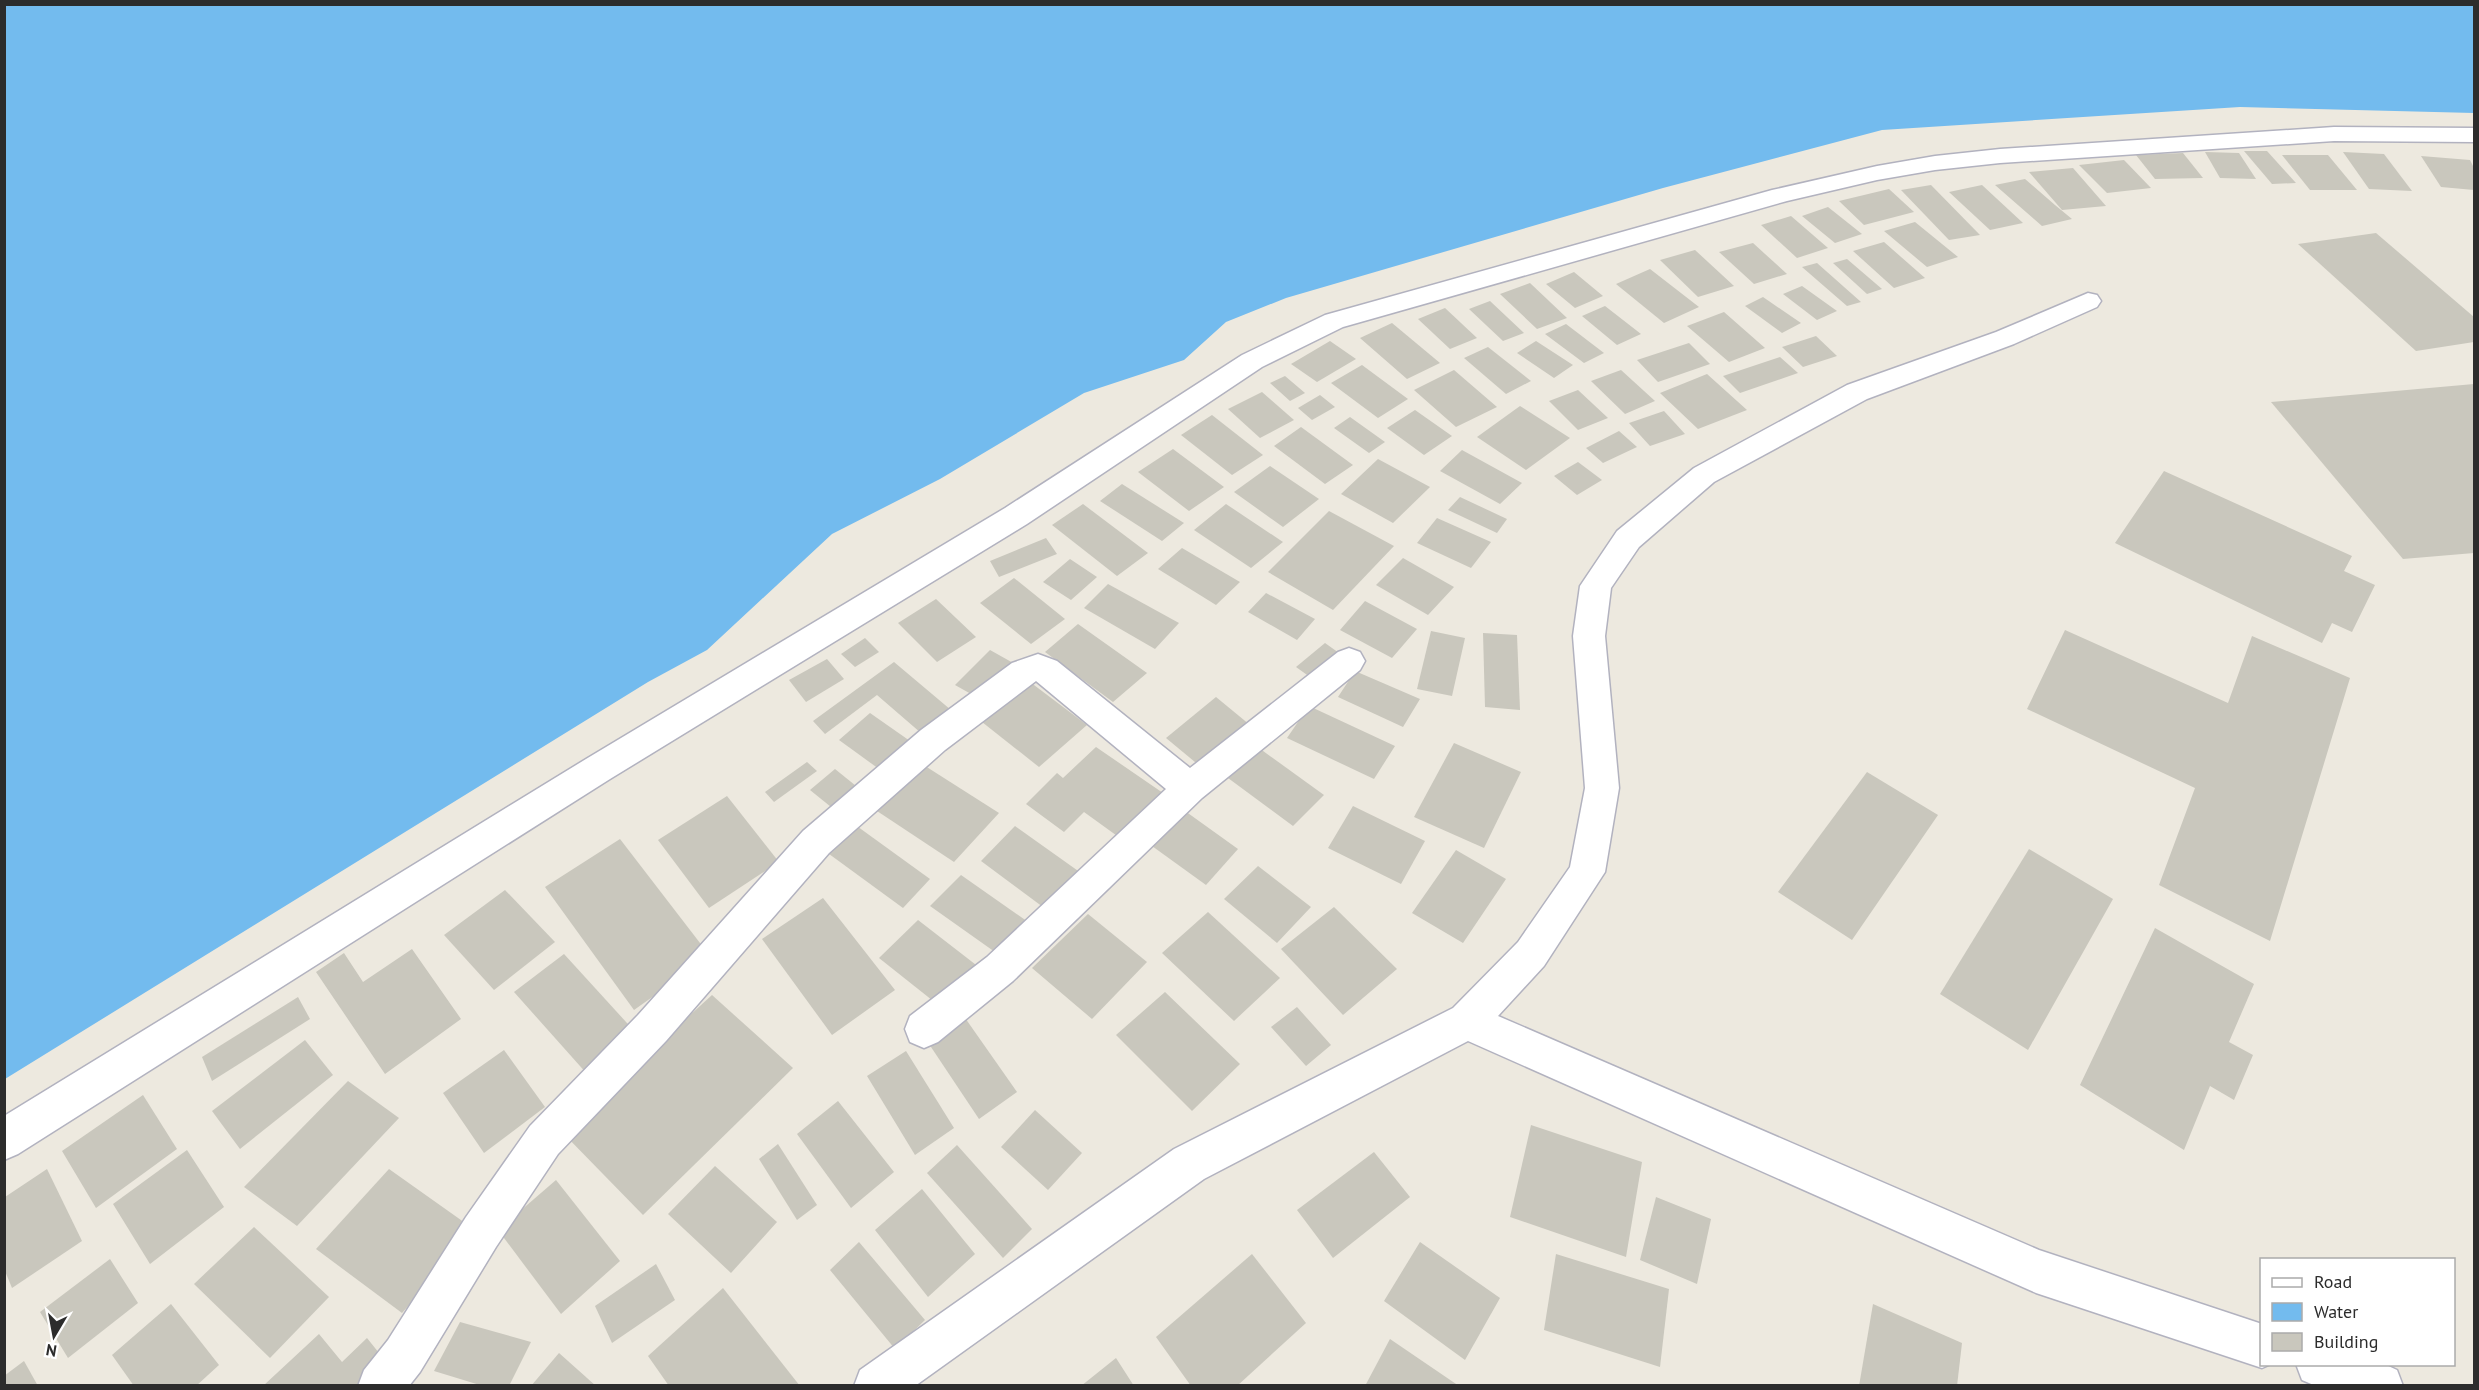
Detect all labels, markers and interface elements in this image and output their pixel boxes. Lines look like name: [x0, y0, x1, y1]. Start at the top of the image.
legend: [2260, 1258, 2455, 1366]
text: Road: [2314, 1270, 2352, 1293]
text: Water: [2314, 1300, 2358, 1323]
north arrow: [24, 1306, 84, 1366]
text: Building: [2314, 1330, 2378, 1353]
text: N: [44, 1340, 58, 1362]

